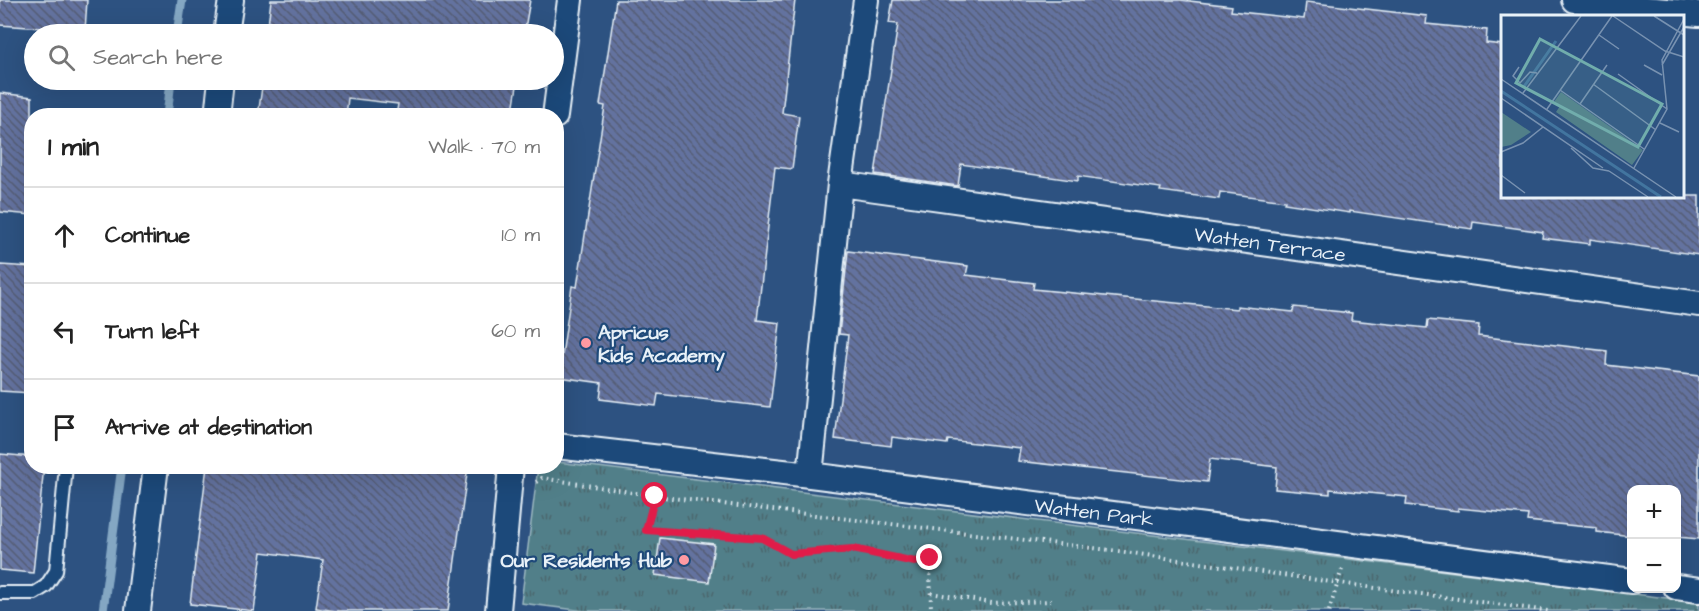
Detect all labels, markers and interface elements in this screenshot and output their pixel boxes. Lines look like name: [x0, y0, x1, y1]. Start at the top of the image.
inset map: [1501, 15, 1684, 198]
search box: [24, 24, 564, 90]
icon: search: [45, 41, 78, 74]
text: Search here: [93, 42, 223, 73]
text: 1 min: [48, 129, 99, 165]
text: Walk · 70 m: [428, 133, 540, 161]
icon: ahead: [48, 219, 81, 252]
text: Continue: [105, 220, 190, 251]
street label: Watten Terrace: [1192, 220, 1348, 270]
text: 10 m: [501, 221, 540, 249]
icon: left: [48, 315, 81, 348]
text: Turn left: [105, 316, 199, 347]
text: 60 m: [491, 317, 540, 345]
place label: Apricus Kids Academy: [598, 319, 725, 371]
marker: Apricus Kids Academy: [579, 336, 593, 350]
icon: arrive: [48, 411, 81, 444]
text: Arrive at destination: [105, 412, 312, 443]
route start: [641, 482, 667, 508]
map controls: [1627, 485, 1681, 593]
button: +: [1627, 485, 1681, 539]
street label: Watten Park: [1033, 492, 1155, 534]
button: −: [1627, 539, 1681, 593]
route end: [916, 544, 942, 570]
place label: Our Residents Hub: [501, 547, 673, 575]
marker: Our Residents Hub: [677, 553, 691, 567]

